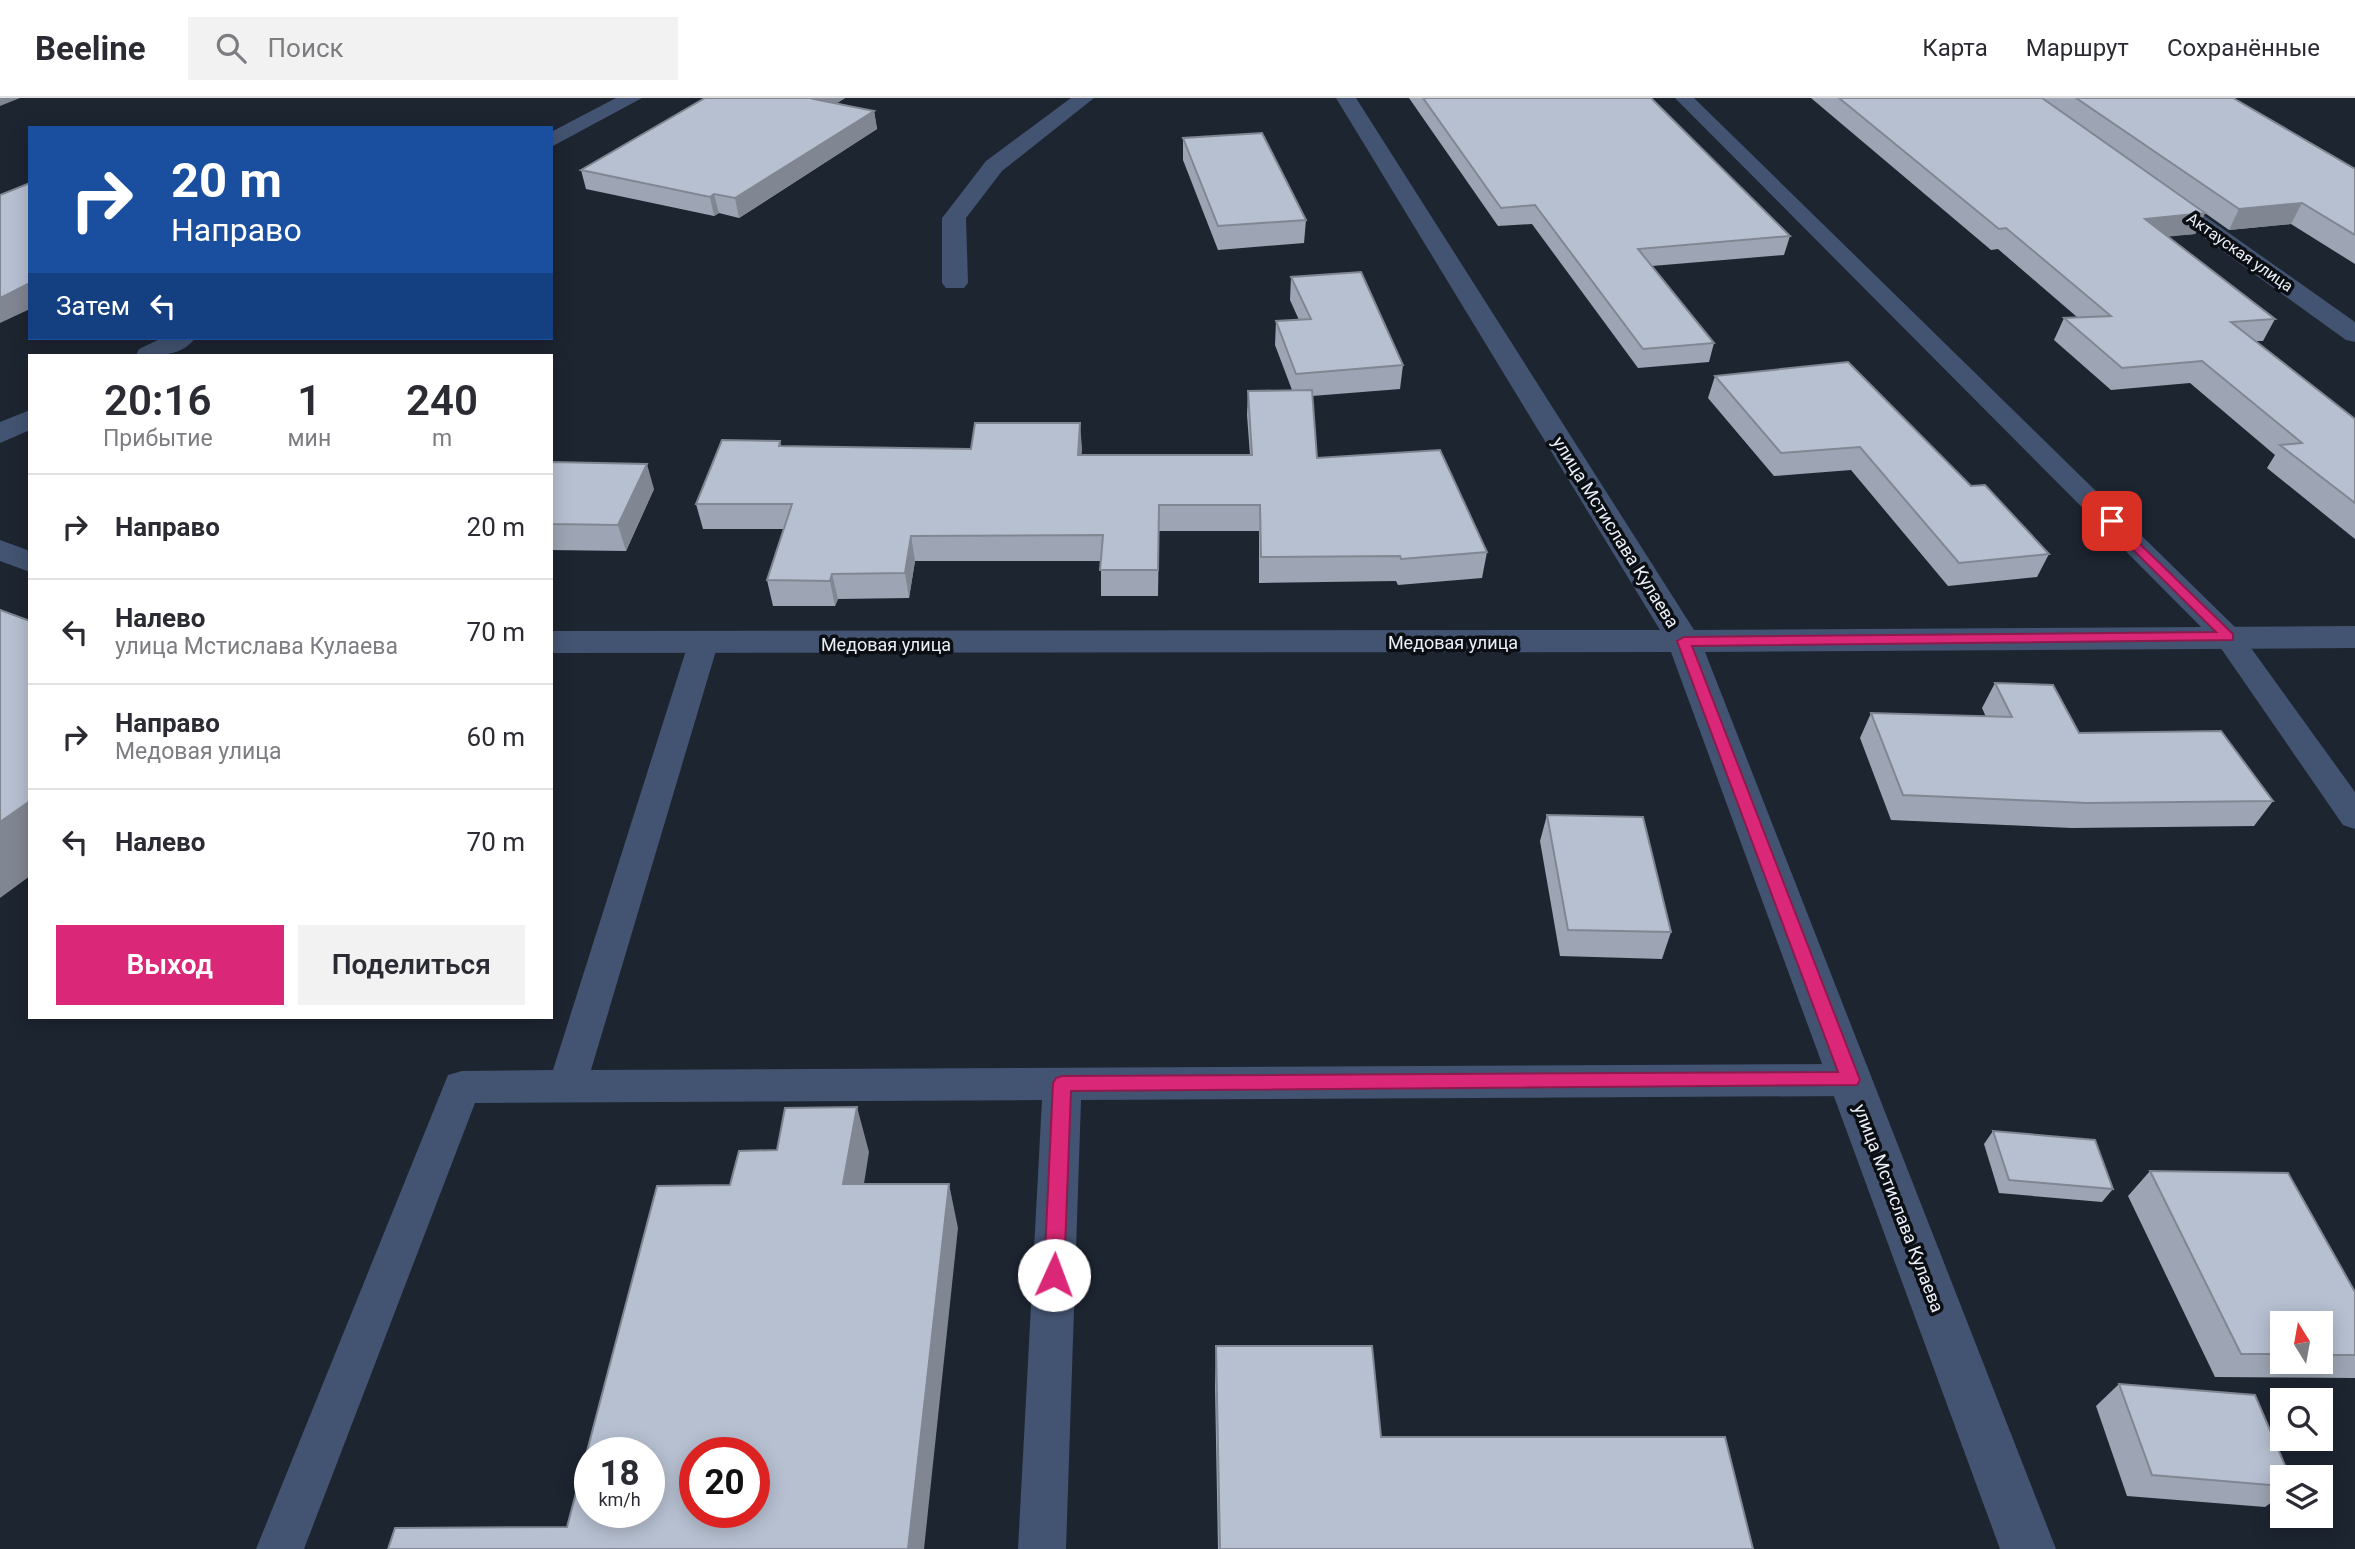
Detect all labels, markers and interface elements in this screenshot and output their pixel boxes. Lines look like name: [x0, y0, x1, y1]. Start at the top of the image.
search box: [188, 17, 678, 80]
text: Beeline: [35, 29, 146, 68]
icon: search: [212, 29, 250, 67]
text: Поиск: [268, 33, 344, 63]
text: Карта: [1922, 34, 1988, 62]
text: Маршрут: [2026, 34, 2129, 62]
text: Сохранённые: [2167, 34, 2320, 62]
text: 20 m: [171, 152, 282, 209]
icon: right: [56, 154, 147, 245]
street label: Актауская улица: [2183, 208, 2297, 296]
text: Направо: [171, 211, 302, 249]
icon: left: [144, 287, 182, 325]
text: Затем: [56, 291, 130, 321]
text: 20:16: [104, 376, 211, 425]
text: 1: [297, 376, 321, 425]
text: 240: [406, 376, 478, 425]
text: Прибытие: [103, 425, 213, 452]
text: мин: [288, 425, 331, 452]
text: m: [432, 425, 452, 452]
street label: улица Мстислава Кулаева: [1548, 433, 1684, 631]
pin: [2082, 491, 2142, 551]
icon: arrive: [2093, 502, 2131, 540]
icon: right: [56, 508, 94, 546]
text: Направо: [115, 512, 220, 542]
text: 20 m: [467, 512, 525, 542]
text: Налево: [115, 603, 205, 633]
icon: left: [56, 613, 94, 651]
text: 70 m: [467, 617, 525, 647]
street label: Медовая улица: [1388, 632, 1518, 653]
text: улица Мстислава Кулаева: [115, 633, 398, 660]
street label: Медовая улица: [821, 634, 951, 655]
text: Направо: [115, 708, 220, 738]
icon: right: [56, 718, 94, 756]
text: 60 m: [467, 722, 525, 752]
text: Медовая улица: [115, 738, 281, 765]
icon: left: [56, 823, 94, 861]
text: Налево: [115, 827, 205, 857]
text: 70 m: [467, 827, 525, 857]
button: Выход: [56, 925, 284, 1005]
button: Поделиться: [298, 925, 525, 1005]
street label: улица Мстислава Кулаева: [1850, 1101, 1948, 1315]
position arrow: [1017, 1238, 1091, 1312]
north arrow: [2270, 1311, 2333, 1374]
map controls: [2270, 1311, 2333, 1528]
button: search: [2270, 1388, 2333, 1451]
speed limit sign: 20: [679, 1437, 770, 1528]
text: 18: [599, 1453, 640, 1494]
button: layers: [2270, 1465, 2333, 1528]
text: km/h: [598, 1489, 641, 1510]

